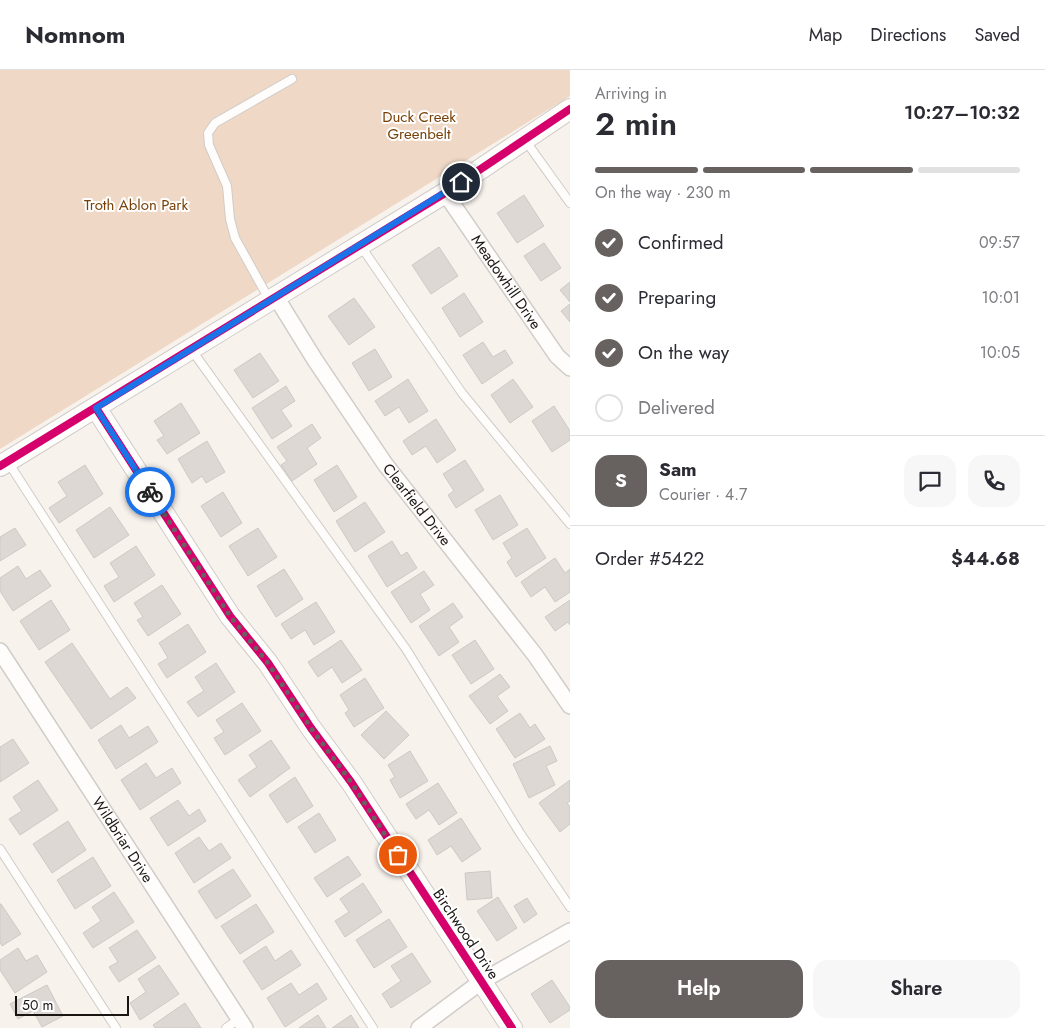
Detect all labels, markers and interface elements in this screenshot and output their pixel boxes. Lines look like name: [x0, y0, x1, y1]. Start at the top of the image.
text: Nomnom: [25, 17, 126, 52]
text: Map: [809, 22, 842, 48]
text: Directions: [870, 22, 946, 48]
text: Saved: [974, 22, 1020, 48]
text: Arriving in: [595, 82, 667, 105]
text: 10:27–10:32: [904, 99, 1020, 126]
text: 2 min: [595, 101, 677, 147]
park label: Duck Creek Greenbelt: [382, 106, 456, 145]
pin: [440, 161, 482, 203]
icon: home: [447, 168, 475, 196]
text: On the way · 230 m: [595, 181, 731, 204]
park label: Troth Ablon Park: [84, 194, 188, 216]
icon: check: [595, 229, 623, 257]
text: Confirmed: [638, 229, 724, 256]
street label: Meadowhill Drive: [466, 230, 547, 334]
text: 09:57: [979, 231, 1020, 254]
icon: check: [595, 284, 623, 312]
text: Preparing: [638, 284, 716, 311]
text: 10:01: [982, 286, 1020, 309]
icon: check: [595, 339, 623, 367]
text: On the way: [638, 339, 729, 366]
text: 10:05: [980, 341, 1020, 364]
text: Delivered: [638, 394, 715, 421]
button: chat: [904, 455, 956, 507]
button: phone: [968, 455, 1020, 507]
text: Sam: [659, 456, 697, 483]
street label: Clearfield Drive: [377, 459, 456, 551]
courier: [125, 467, 175, 517]
text: S: [615, 467, 627, 494]
icon: bike: [136, 478, 164, 506]
text: Courier · 4.7: [659, 483, 747, 506]
text: Order #5422: [595, 545, 704, 572]
text: $44.68: [951, 545, 1020, 572]
street label: Wildbriar Drive: [86, 792, 159, 887]
pin: [377, 834, 419, 876]
icon: bag: [384, 841, 412, 869]
street label: Birchwood Drive: [428, 884, 505, 984]
button: Help: [595, 960, 803, 1018]
button: Share: [813, 960, 1020, 1018]
scale bar: [15, 993, 129, 1016]
text: 50 m: [22, 995, 53, 1015]

